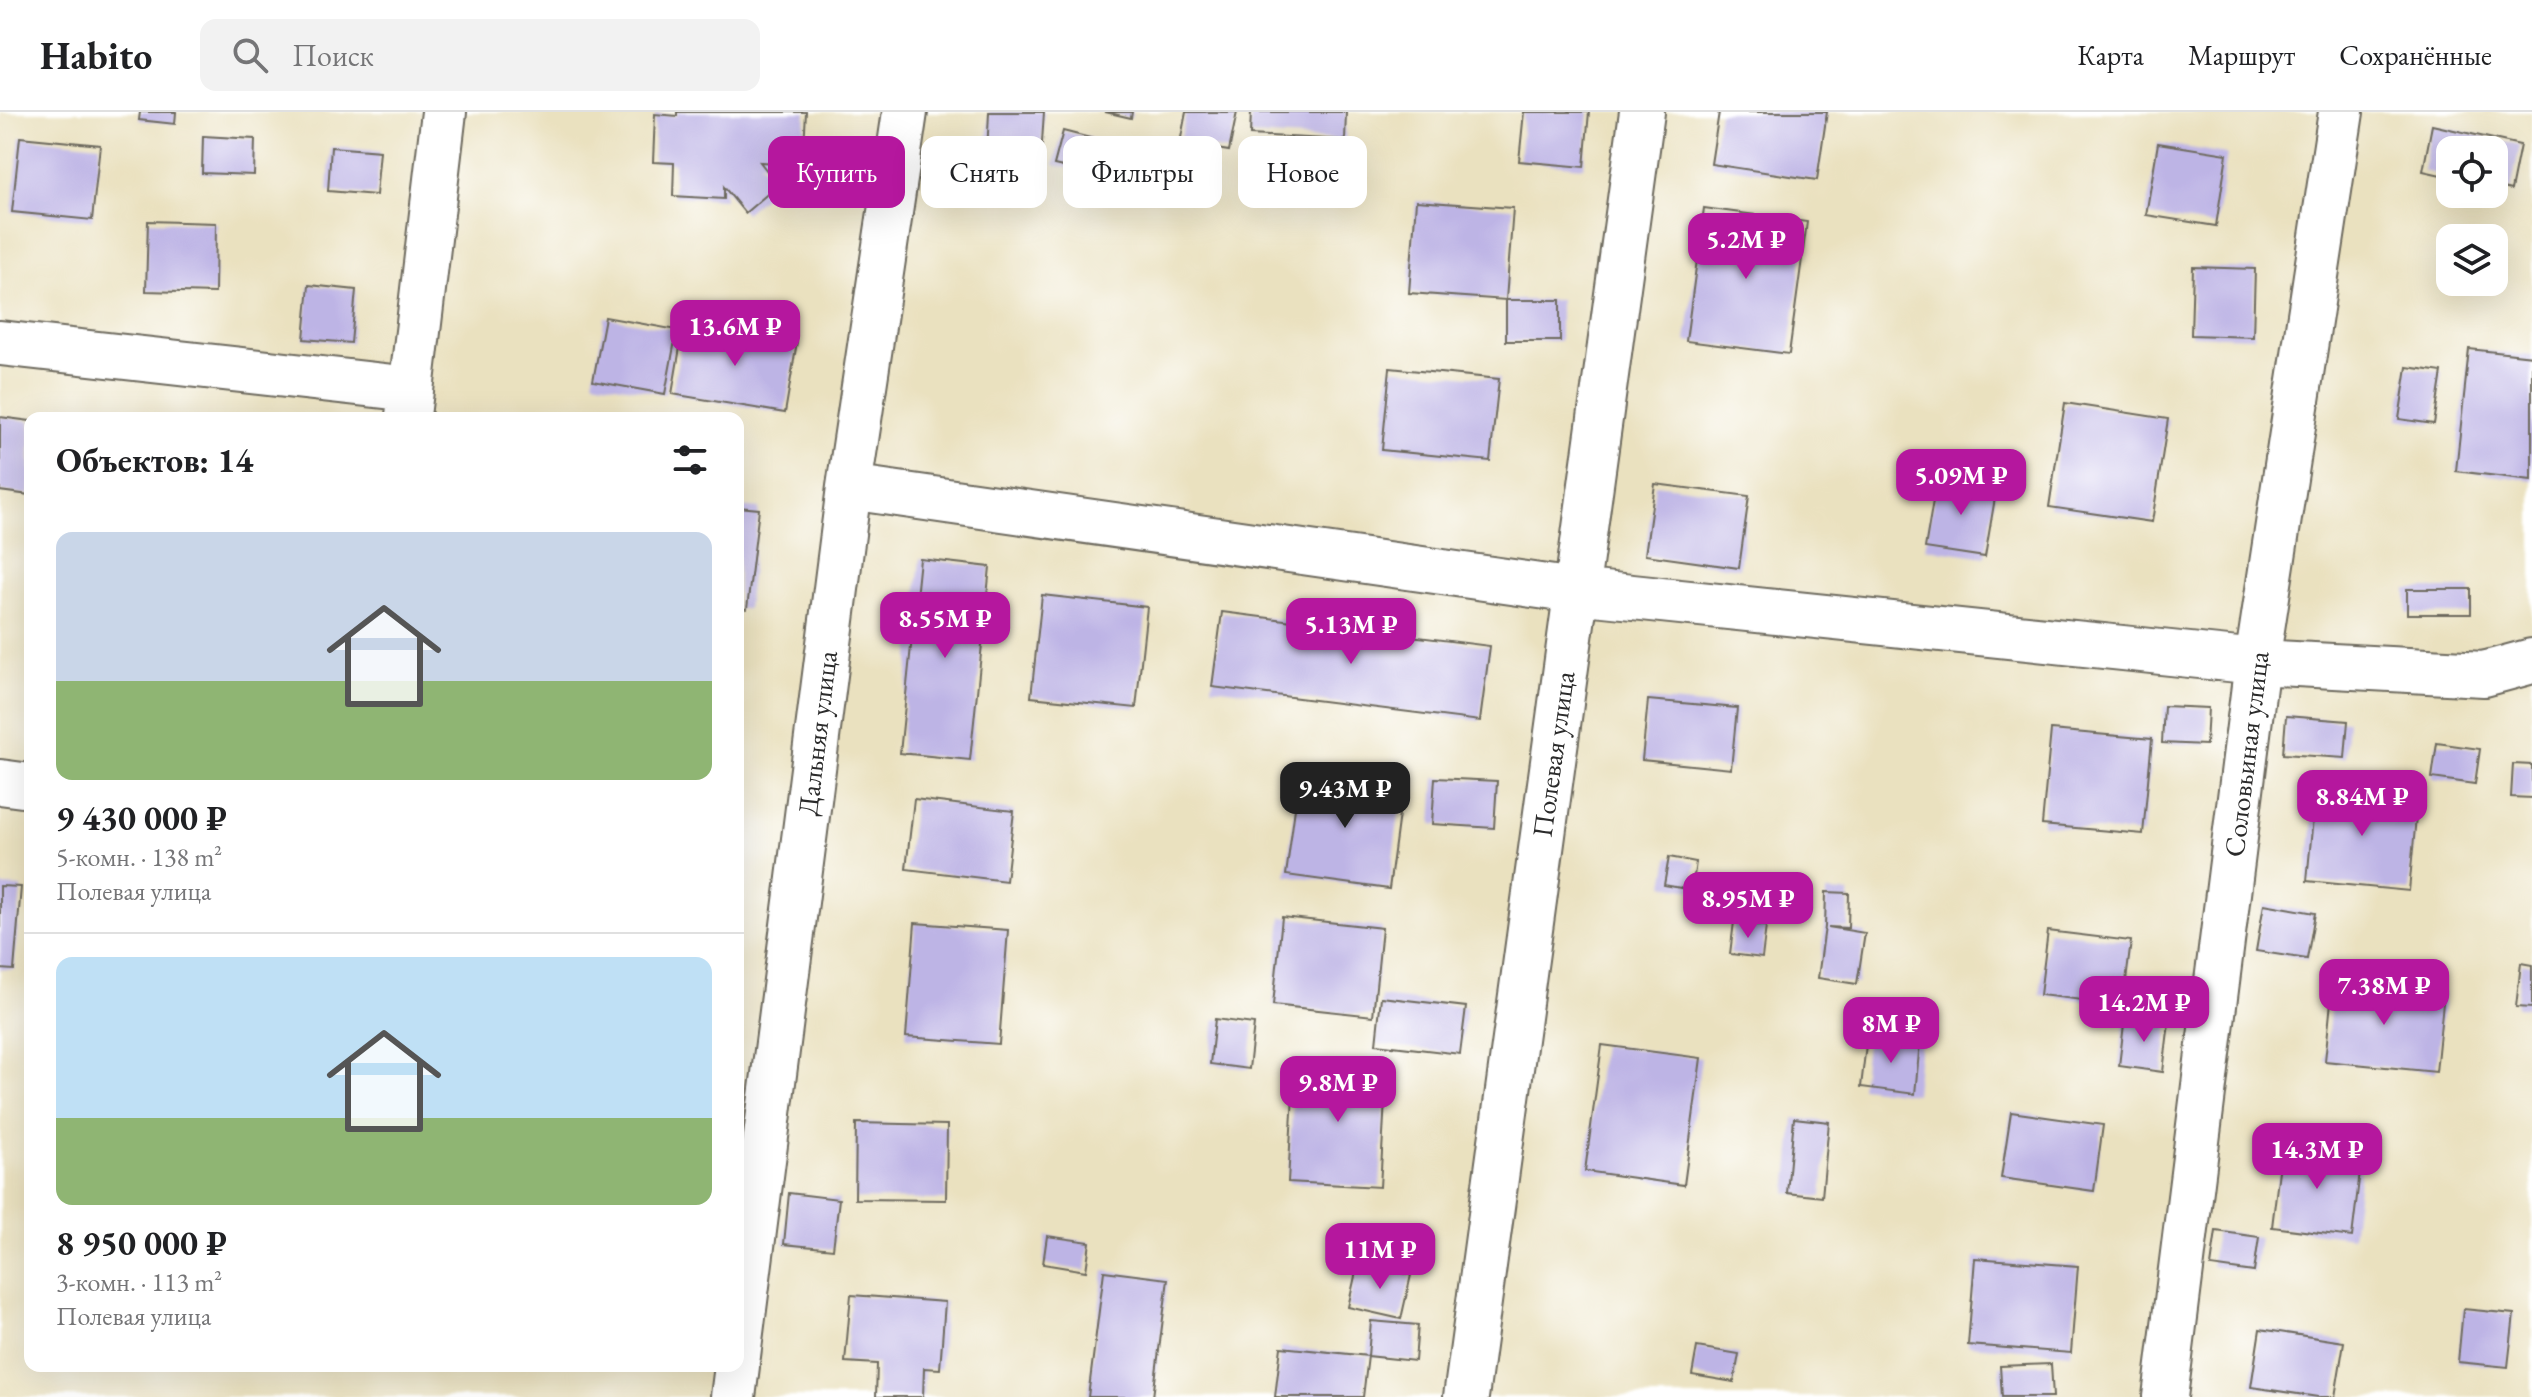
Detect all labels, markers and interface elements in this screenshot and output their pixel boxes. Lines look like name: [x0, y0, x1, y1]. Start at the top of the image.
search box: [200, 19, 760, 91]
text: Habito: [40, 31, 152, 80]
icon: search: [228, 33, 272, 77]
text: Поиск: [292, 36, 374, 75]
text: Карта: [2077, 37, 2144, 73]
text: Маршрут: [2188, 37, 2295, 73]
text: Сохранённые: [2339, 37, 2492, 73]
chip: Купить: [768, 136, 905, 208]
chip: Снять: [921, 136, 1047, 208]
chip: Фильтры: [1063, 136, 1222, 208]
chip: Новое: [1238, 136, 1367, 208]
map controls: [2436, 136, 2508, 296]
button: locate: [2436, 136, 2508, 208]
pin: 5.2M ₽: [1681, 213, 1811, 281]
text: 5.2M ₽: [1706, 222, 1786, 256]
button: layers: [2436, 224, 2508, 296]
pin: 13.6M ₽: [661, 300, 809, 368]
text: 13.6M ₽: [688, 309, 782, 343]
text: Объектов: 14: [56, 438, 253, 482]
icon: filters: [668, 438, 712, 482]
pin: 5.09M ₽: [1887, 449, 2035, 517]
text: 5.09M ₽: [1914, 458, 2008, 492]
icon: home: [312, 584, 456, 728]
pin: 8.55M ₽: [871, 592, 1019, 660]
pin: 5.13M ₽: [1277, 598, 1425, 666]
text: 8.55M ₽: [898, 601, 992, 635]
text: 5.13M ₽: [1304, 607, 1398, 641]
street label: Дальняя улица: [789, 648, 845, 818]
street label: Соловьиная улица: [2216, 648, 2277, 859]
street label: Полевая улица: [1524, 668, 1583, 839]
pin: 9.43M ₽: [1271, 762, 1419, 830]
pin: 8.84M ₽: [2288, 770, 2436, 838]
text: 9.43M ₽: [1298, 771, 1392, 805]
text: 8.84M ₽: [2315, 779, 2409, 813]
text: 9 430 000 ₽: [56, 796, 227, 840]
text: 5-комн. · 138 m²: [56, 840, 222, 874]
pin: 8.95M ₽: [1674, 872, 1822, 940]
text: Полевая улица: [56, 874, 211, 908]
text: 8.95M ₽: [1701, 881, 1795, 915]
pin: 7.38M ₽: [2310, 959, 2458, 1027]
text: 7.38M ₽: [2337, 968, 2431, 1002]
pin: 14.2M ₽: [2070, 976, 2218, 1044]
text: 14.2M ₽: [2097, 985, 2191, 1019]
pin: 8M ₽: [1844, 997, 1938, 1065]
text: 8M ₽: [1861, 1006, 1921, 1040]
icon: home: [312, 1009, 456, 1153]
pin: 9.8M ₽: [1273, 1056, 1403, 1124]
text: 9.8M ₽: [1298, 1065, 1378, 1099]
pin: 14.3M ₽: [2243, 1123, 2391, 1191]
text: 14.3M ₽: [2270, 1132, 2364, 1166]
text: 8 950 000 ₽: [56, 1221, 227, 1265]
pin: 11M ₽: [1324, 1223, 1436, 1291]
text: 11M ₽: [1343, 1232, 1417, 1266]
text: 3-комн. · 113 m²: [56, 1265, 222, 1299]
text: Полевая улица: [56, 1299, 211, 1333]

